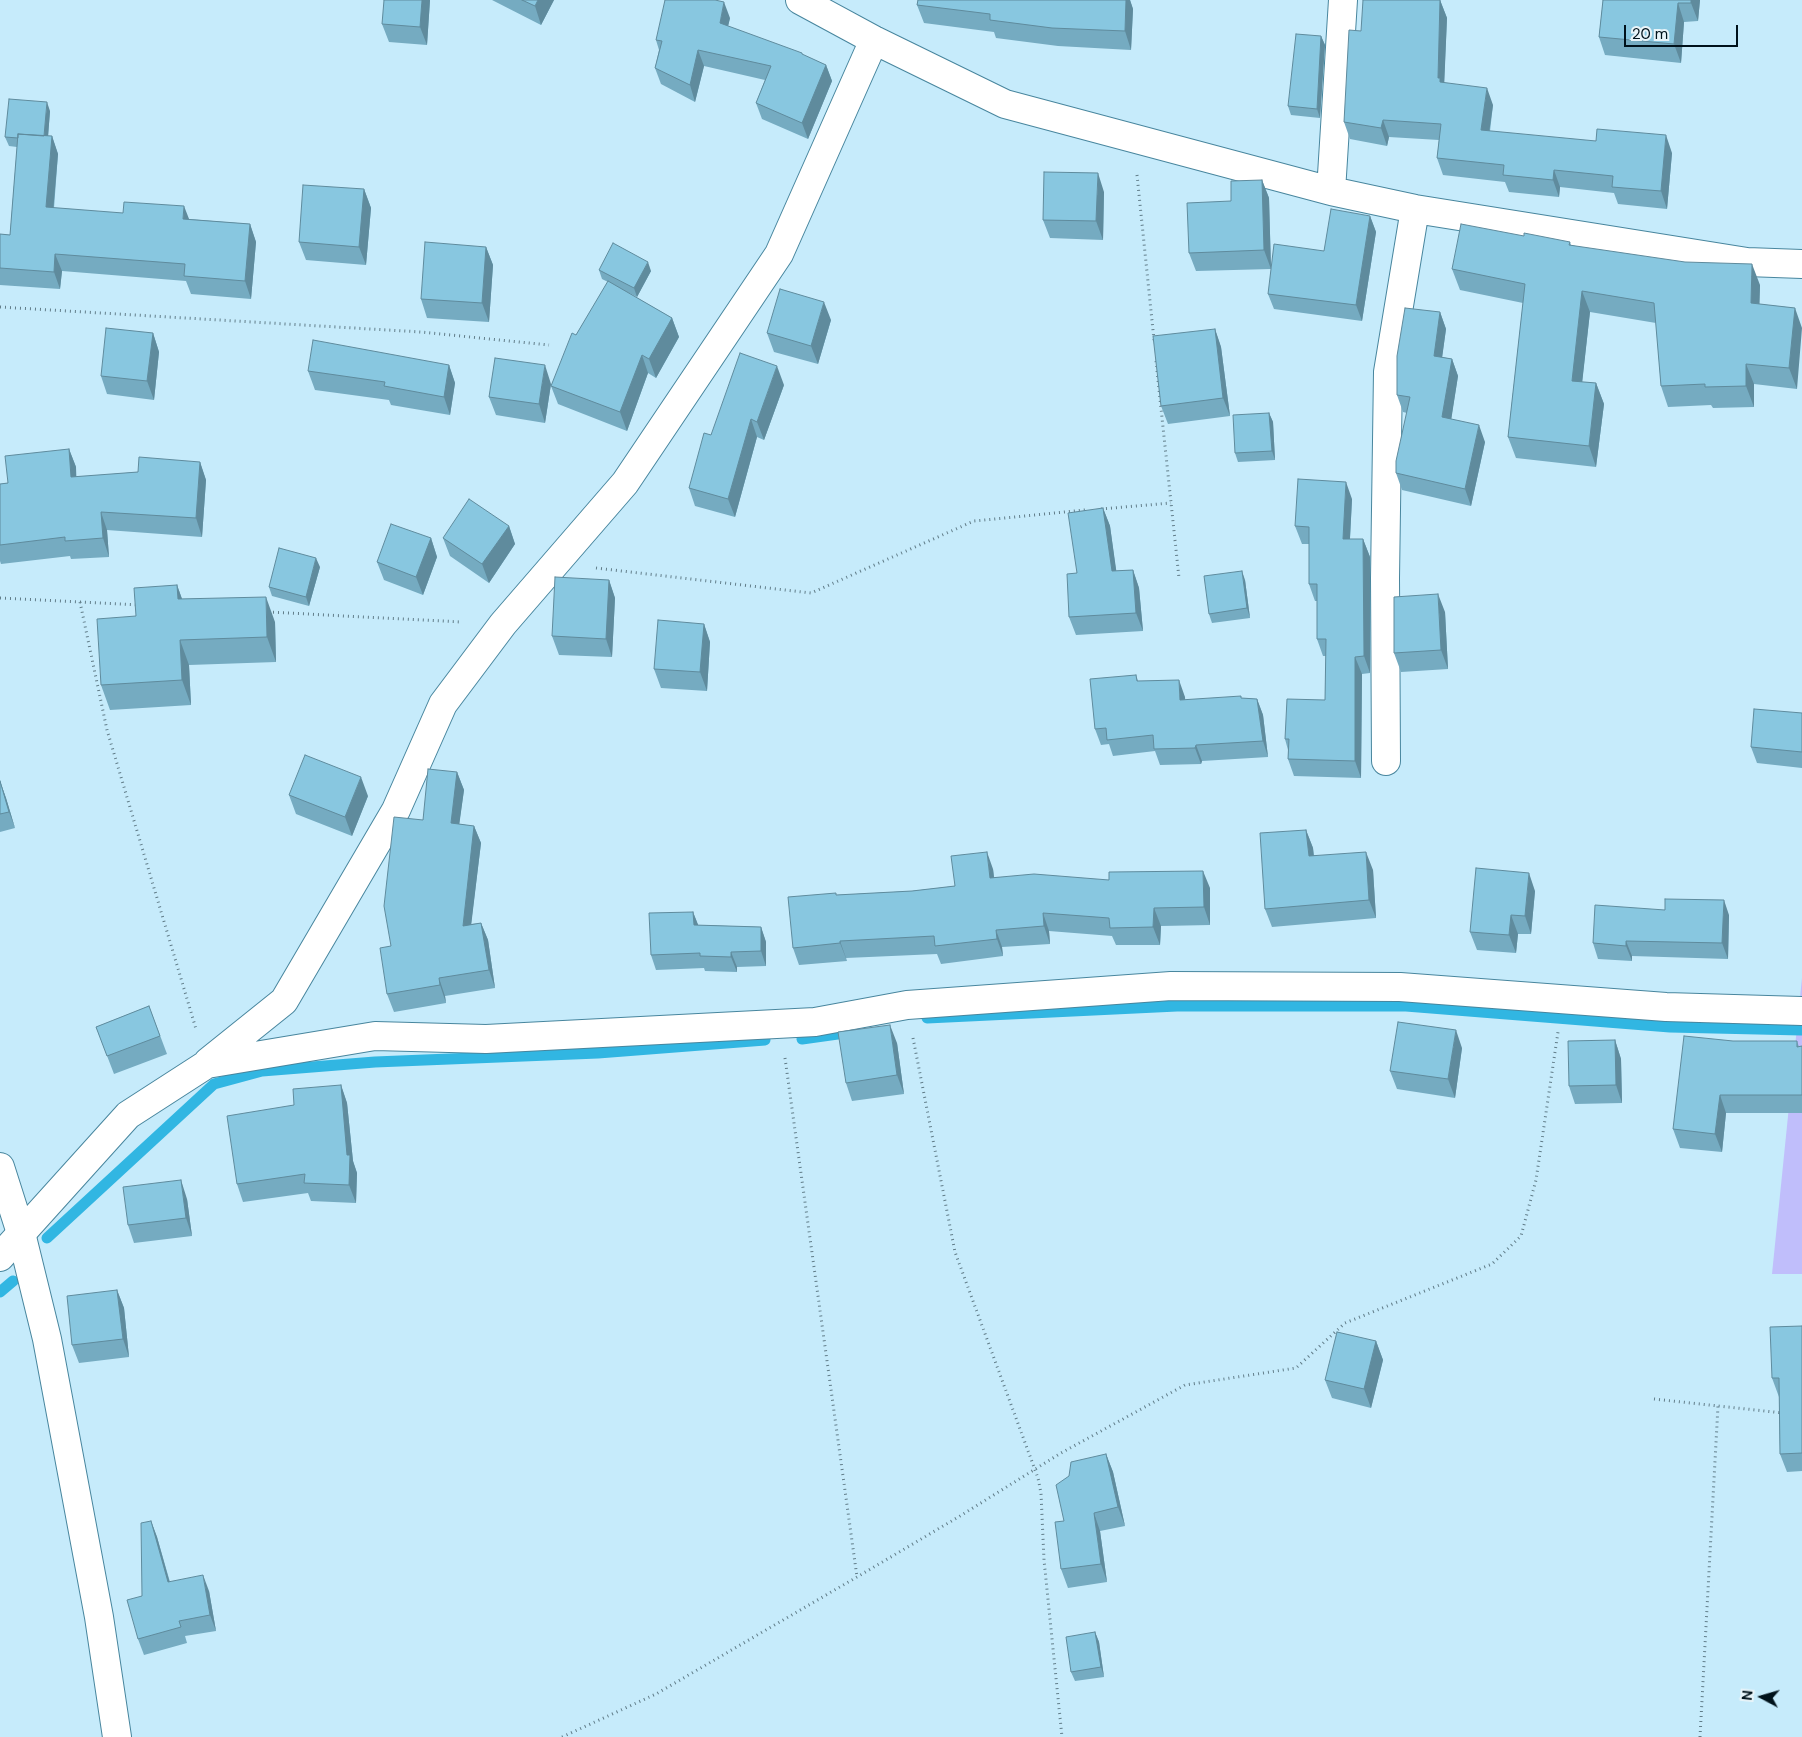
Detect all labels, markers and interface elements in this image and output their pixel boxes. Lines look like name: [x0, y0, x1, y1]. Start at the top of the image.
scale bar: [1627, 15, 1741, 47]
text: 20 m: [1632, 24, 1668, 44]
north arrow: [1737, 1672, 1787, 1722]
text: N: [1738, 1689, 1757, 1701]

